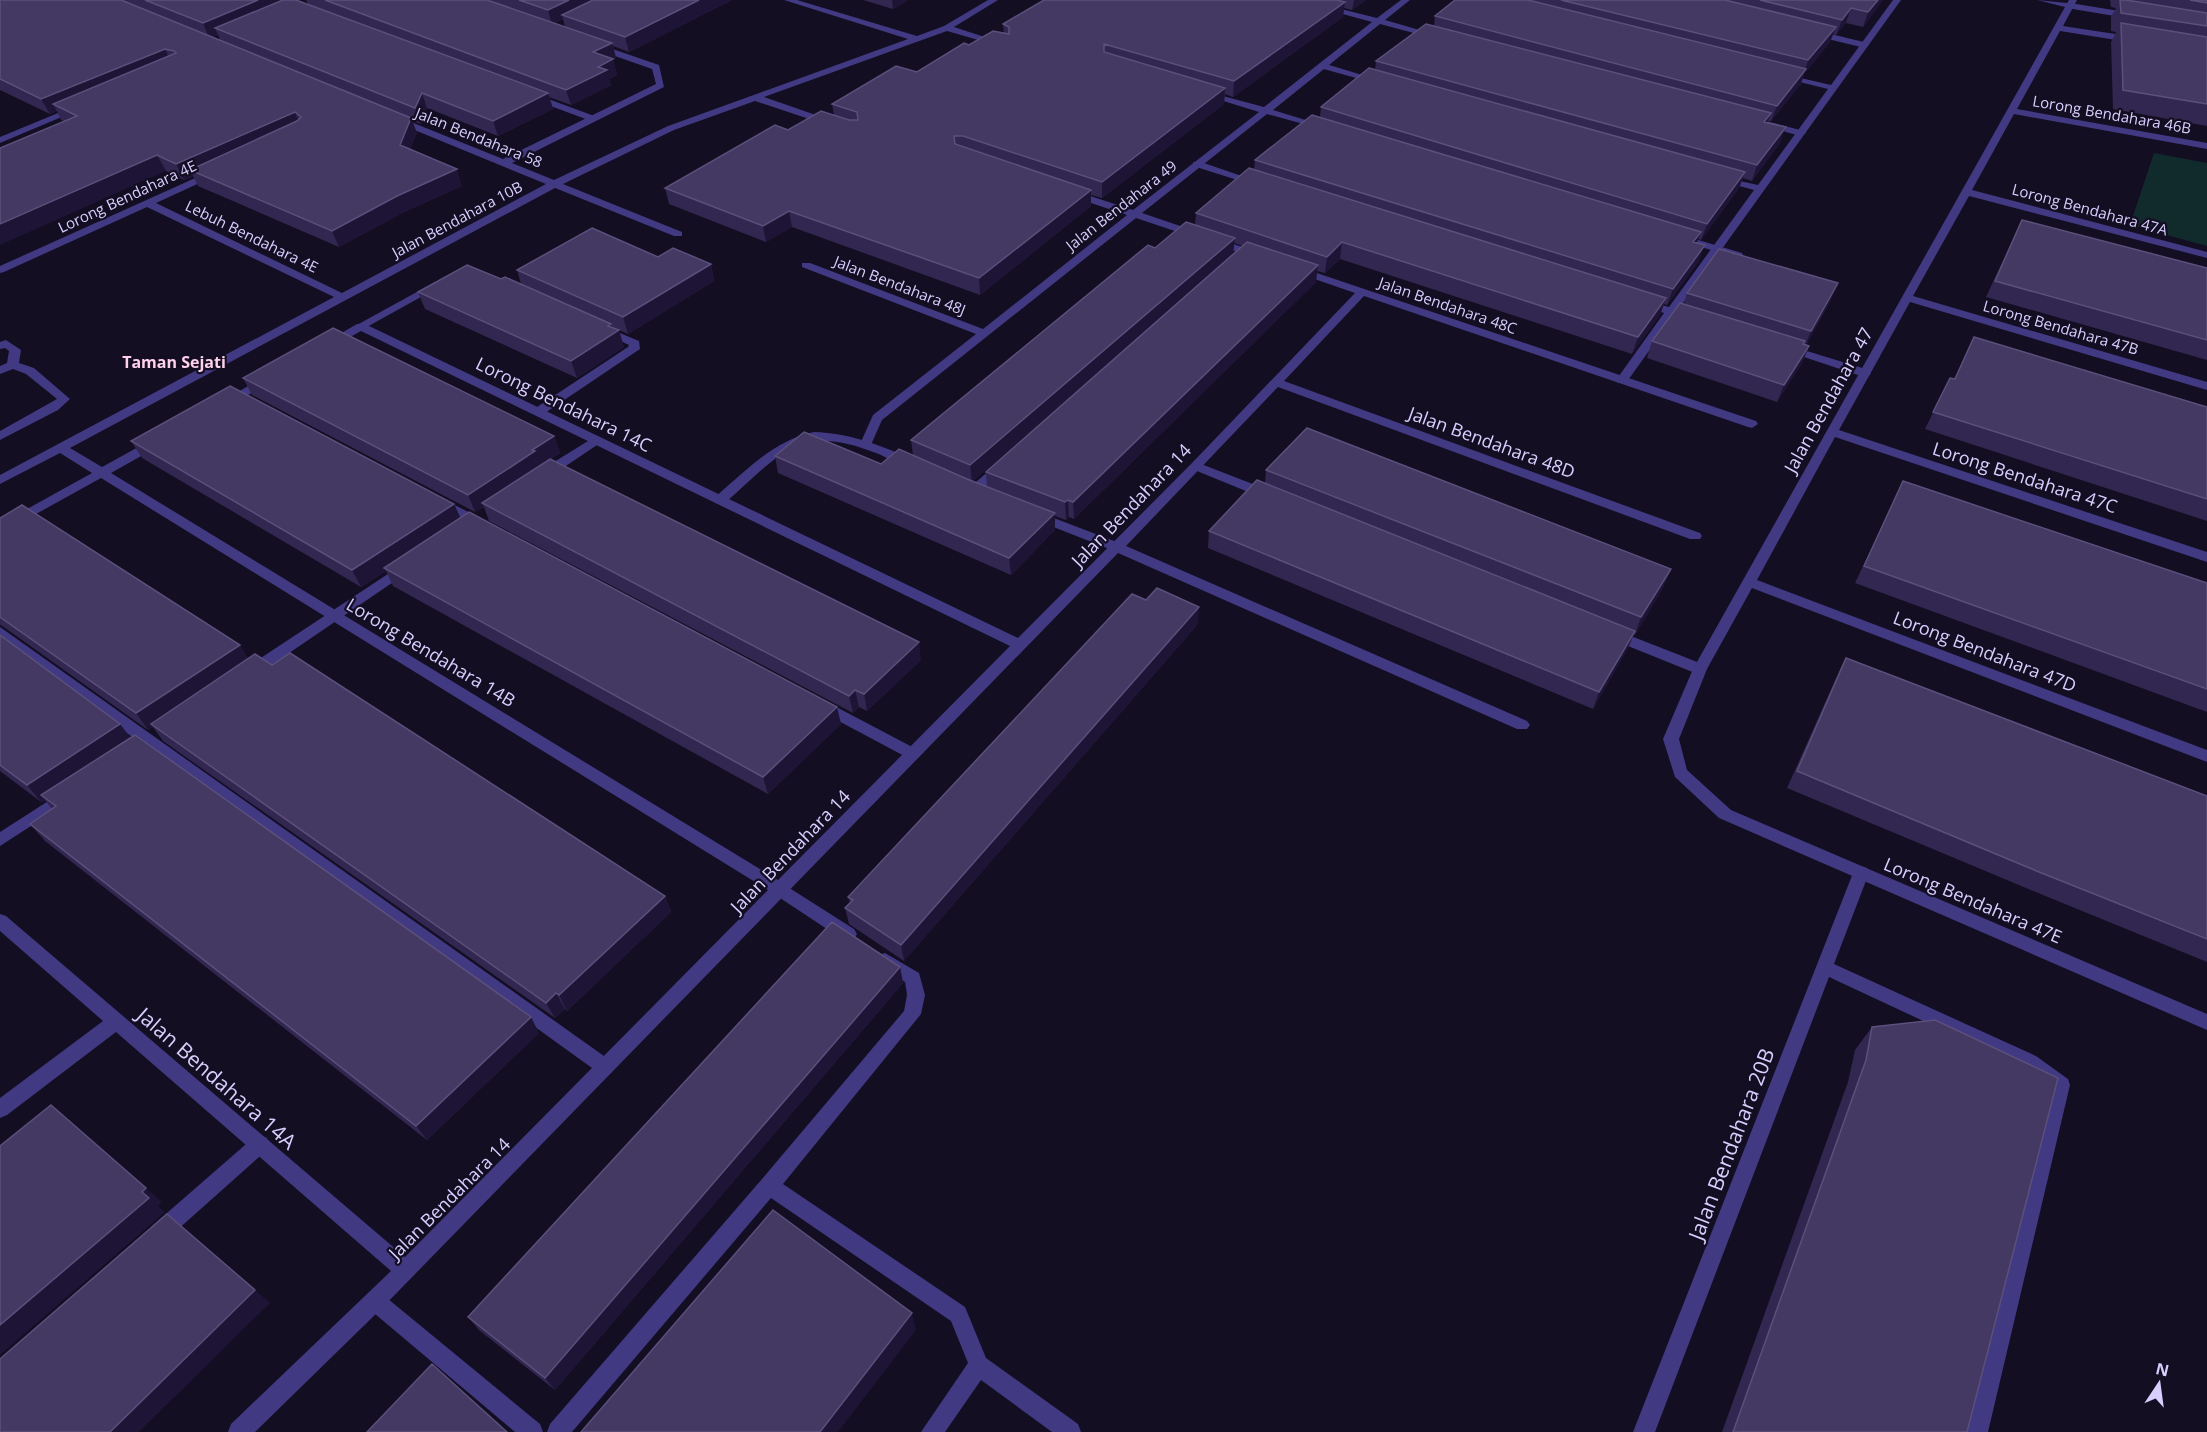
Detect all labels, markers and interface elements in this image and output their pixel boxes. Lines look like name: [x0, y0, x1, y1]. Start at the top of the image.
street label: Lorong Bendahara 46B: [2031, 90, 2193, 138]
street label: Jalan Bendahara 58: [411, 102, 546, 172]
street label: Lorong Bendahara 4E: [54, 155, 200, 237]
street label: Jalan Bendahara 49: [1060, 155, 1181, 256]
street label: Jalan Bendahara 10B: [386, 176, 526, 263]
street label: Lorong Bendahara 47A: [2010, 179, 2171, 240]
street label: Lebuh Bendahara 4E: [182, 195, 322, 277]
street label: Jalan Bendahara 48J: [829, 250, 969, 319]
street label: Jalan Bendahara 48C: [1374, 271, 1520, 338]
street label: Lorong Bendahara 47B: [1981, 295, 2141, 359]
street label: Jalan Bendahara 47: [1777, 323, 1878, 479]
district label: Taman Sejati: [122, 351, 226, 373]
street label: Lorong Bendahara 14C: [472, 351, 656, 457]
street label: Jalan Bendahara 48D: [1404, 400, 1579, 483]
street label: Lorong Bendahara 47C: [1930, 436, 2120, 518]
street label: Jalan Bendahara 14: [1065, 438, 1196, 573]
street label: Lorong Bendahara 14B: [342, 592, 520, 712]
street label: Lorong Bendahara 47D: [1890, 605, 2080, 697]
street label: Jalan Bendahara 14: [724, 784, 855, 919]
street label: Lorong Bendahara 47E: [1880, 852, 2066, 948]
street label: Jalan Bendahara 14A: [130, 1000, 303, 1156]
street label: Jalan Bendahara 20B: [1681, 1044, 1780, 1246]
street label: Jalan Bendahara 14: [382, 1132, 515, 1265]
north arrow: [2129, 1354, 2189, 1414]
text: N: [2154, 1357, 2171, 1382]

